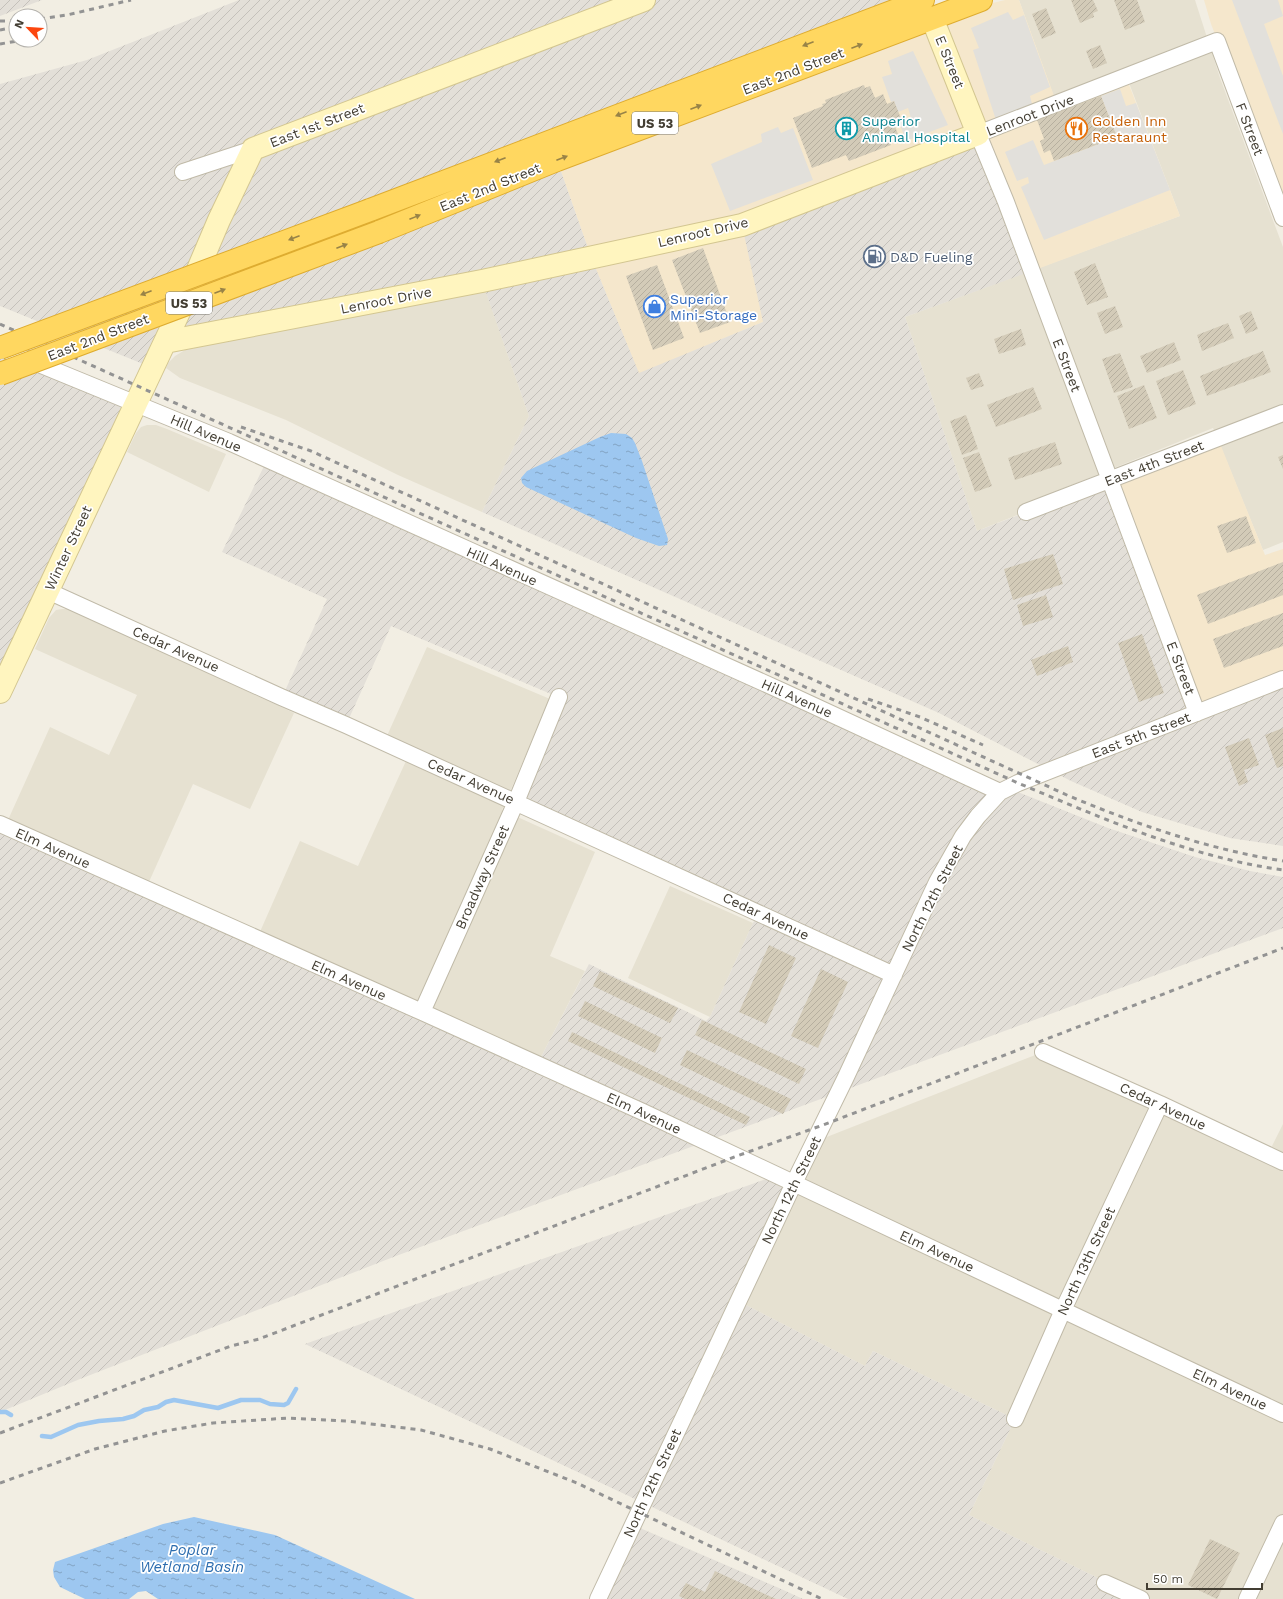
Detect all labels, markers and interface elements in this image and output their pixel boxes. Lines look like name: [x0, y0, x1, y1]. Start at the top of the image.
north arrow: [8, 8, 48, 48]
text: N: [12, 18, 27, 30]
street label: E Street: [932, 33, 968, 91]
one-way arrow: [802, 41, 814, 47]
one-way arrow: [852, 43, 864, 49]
street label: East 2nd Street: [740, 44, 846, 98]
street label: Lenroot Drive: [984, 91, 1076, 139]
street label: East 1st Street: [267, 100, 367, 150]
street label: F Street: [1233, 100, 1267, 158]
one-way arrow: [691, 104, 703, 110]
one-way arrow: [615, 112, 627, 118]
road number: US 53: [632, 112, 678, 134]
place label: Superior Animal Hospital: [862, 113, 971, 145]
place label: Golden Inn Restaraunt: [1092, 113, 1167, 145]
building icon: Superior Animal Hospital: [834, 116, 860, 142]
restaurant icon: Golden Inn Restaraunt: [1064, 116, 1090, 142]
one-way arrow: [556, 155, 568, 161]
one-way arrow: [493, 158, 505, 164]
street label: East 2nd Street: [437, 159, 543, 215]
one-way arrow: [410, 214, 422, 220]
street label: Lenroot Drive: [656, 214, 750, 250]
one-way arrow: [287, 236, 299, 242]
one-way arrow: [336, 242, 348, 248]
fuel station icon: D&D Fueling: [861, 244, 887, 270]
place label: D&D Fueling: [890, 249, 973, 265]
street label: Lenroot Drive: [339, 283, 433, 317]
one-way arrow: [214, 288, 226, 294]
one-way arrow: [140, 291, 152, 297]
place label: Superior Mini-Storage: [670, 291, 757, 323]
road number: US 53: [166, 292, 212, 314]
shop icon: Superior Mini-Storage: [642, 294, 668, 320]
street label: East 2nd Street: [45, 310, 151, 364]
street label: E Street: [1050, 336, 1085, 394]
street label: Hill Avenue: [168, 411, 244, 455]
street label: East 4th Street: [1102, 437, 1206, 489]
street label: Winter Street: [41, 503, 95, 593]
street label: Hill Avenue: [464, 543, 540, 589]
street label: Cedar Avenue: [130, 623, 222, 675]
street label: E Street: [1164, 639, 1199, 697]
street label: Hill Avenue: [759, 675, 835, 721]
street label: East 5th Street: [1089, 709, 1193, 761]
street label: Cedar Avenue: [425, 755, 517, 807]
street label: Broadway Street: [452, 822, 512, 932]
street label: Elm Avenue: [13, 824, 93, 872]
street label: North 12th Street: [898, 842, 966, 954]
street label: Cedar Avenue: [720, 889, 812, 943]
street label: Elm Avenue: [309, 956, 389, 1004]
street label: Cedar Avenue: [1117, 1079, 1209, 1133]
street label: Elm Avenue: [604, 1089, 684, 1137]
street label: North 12th Street: [758, 1133, 824, 1247]
street label: North 13th Street: [1054, 1204, 1118, 1318]
street label: Elm Avenue: [897, 1227, 977, 1275]
street label: Elm Avenue: [1190, 1365, 1270, 1413]
street label: North 12th Street: [620, 1426, 684, 1540]
water label: Poplar Wetland Basin: [140, 1541, 244, 1576]
scale bar: [1147, 1565, 1262, 1591]
text: 50 m: [1153, 1572, 1183, 1586]

